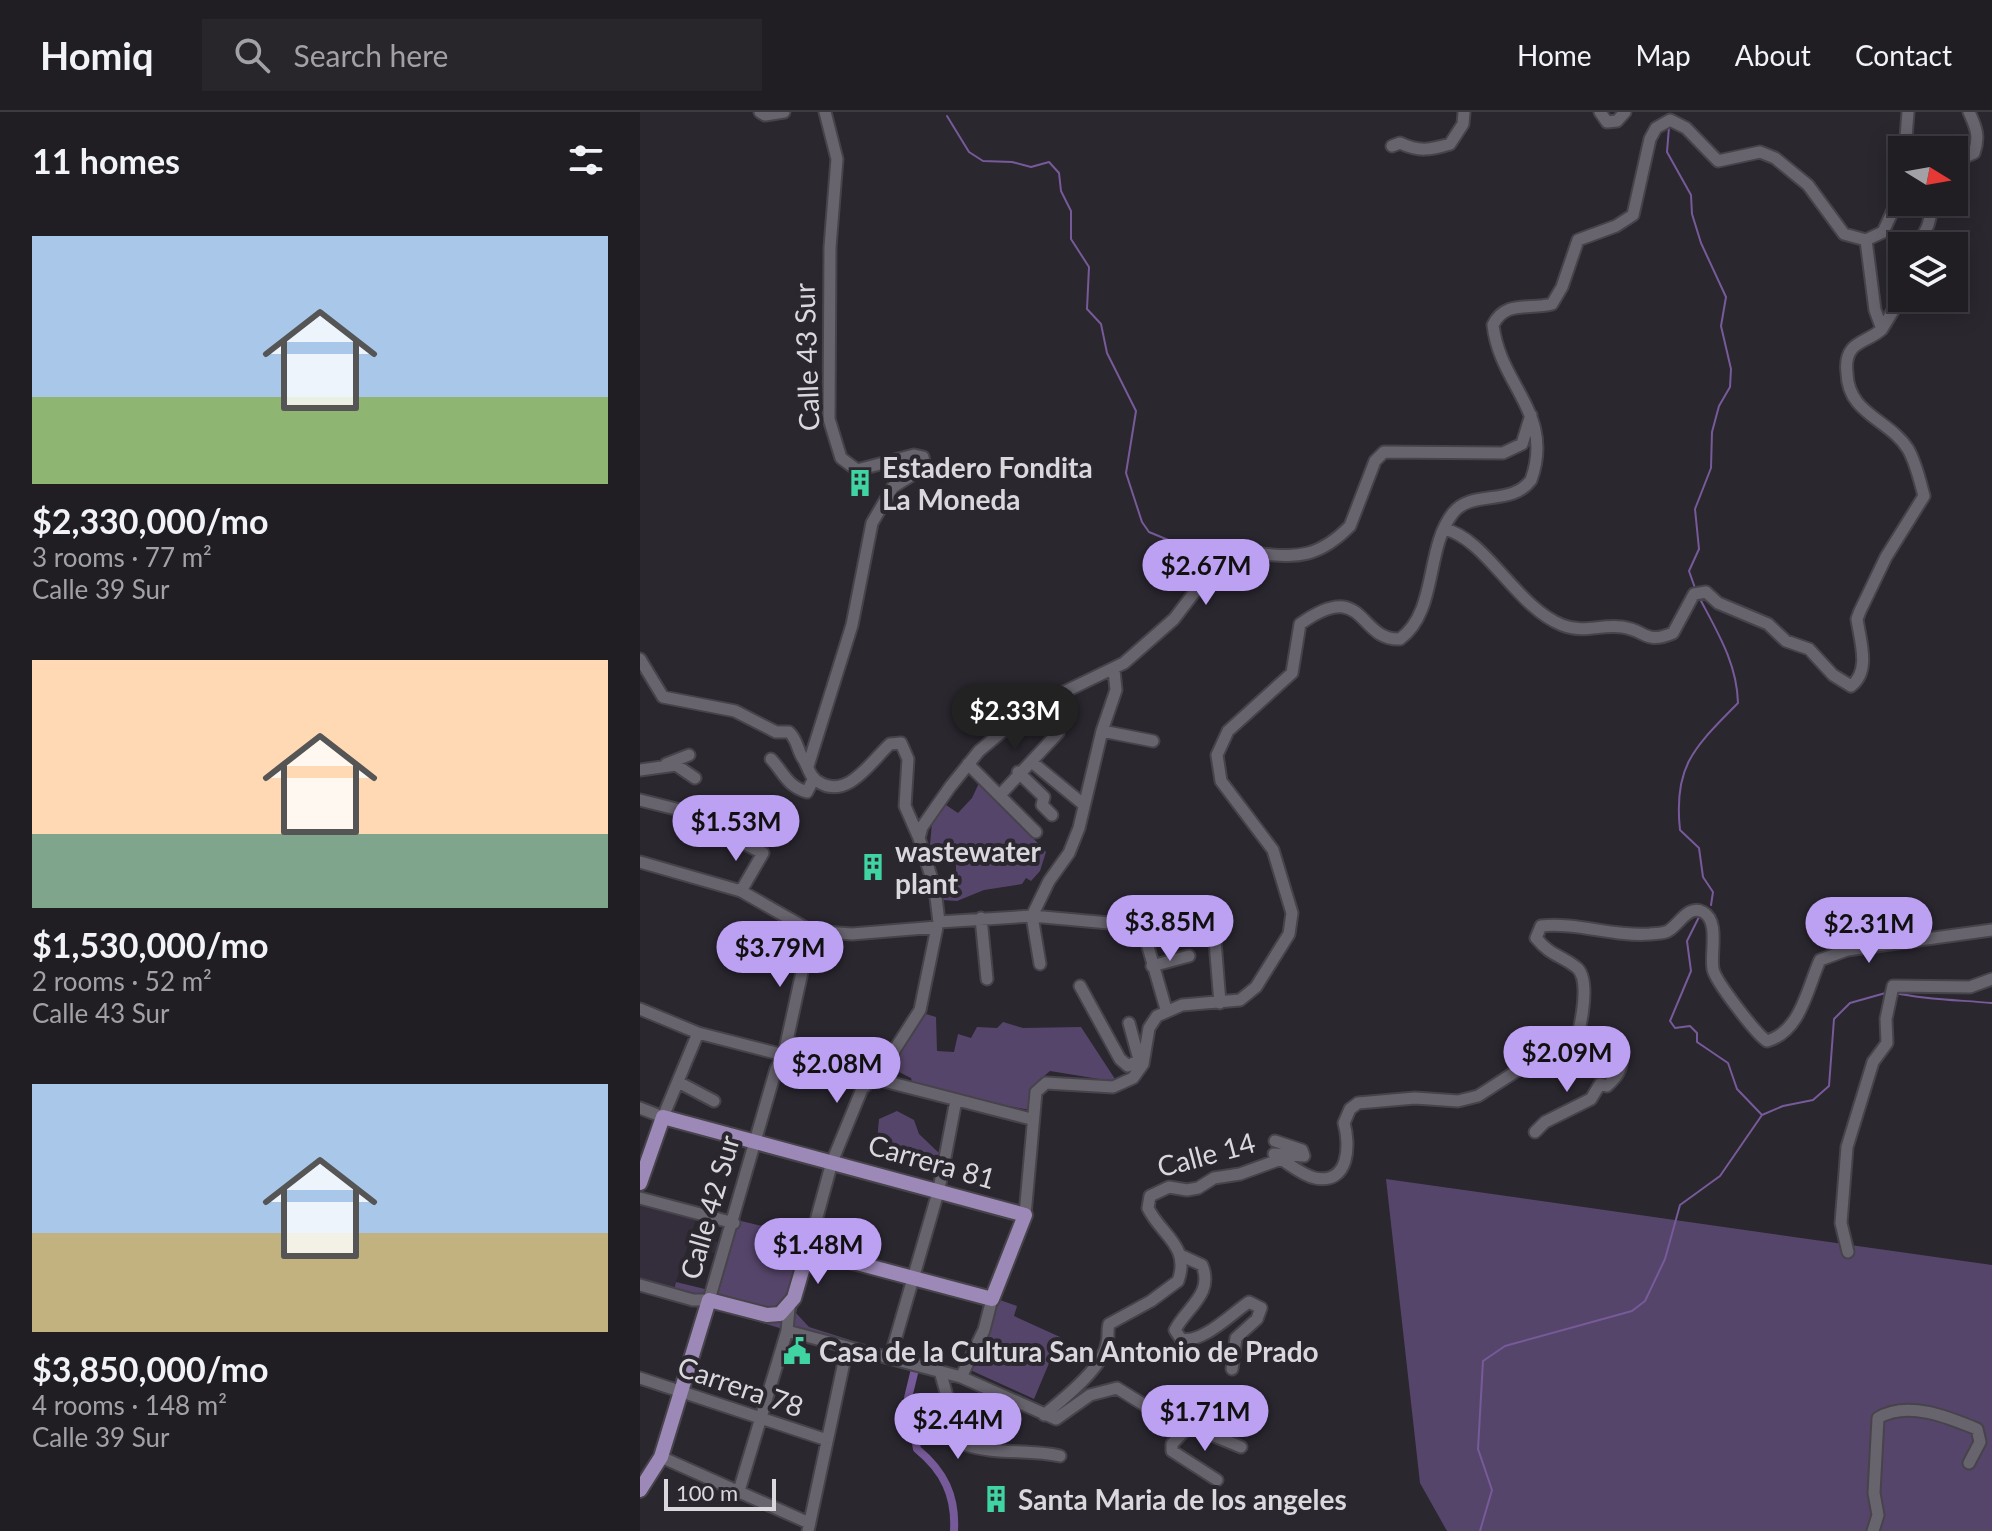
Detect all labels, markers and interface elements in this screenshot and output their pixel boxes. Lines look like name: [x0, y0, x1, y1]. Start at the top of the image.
search box: [202, 19, 762, 91]
text: Homiq: [40, 32, 154, 78]
icon: search: [230, 33, 274, 77]
text: Search here: [294, 37, 448, 73]
text: Home: [1517, 38, 1592, 72]
text: Map: [1636, 38, 1691, 72]
text: About: [1735, 38, 1811, 72]
text: Contact: [1855, 38, 1952, 72]
north arrow: [1888, 136, 1968, 216]
map controls: [1888, 136, 1968, 312]
icon: filters: [564, 138, 608, 182]
text: 11 homes: [32, 140, 180, 181]
button: layers: [1888, 232, 1968, 312]
street label: Calle 43 Sur: [786, 282, 826, 432]
icon: home: [248, 288, 392, 432]
place label: Estadero Fondita La Moneda: [882, 450, 1093, 516]
building icon: Estadero Fondita La Moneda: [845, 468, 875, 498]
text: $2,330,000/mo: [32, 500, 269, 541]
pin: $2.67M: [1141, 539, 1271, 607]
text: 3 rooms · 77 m²: [32, 541, 212, 573]
text: $2.67M: [1160, 549, 1252, 581]
text: Calle 39 Sur: [32, 573, 170, 605]
pin: $2.33M: [950, 684, 1080, 752]
text: $2.33M: [969, 694, 1061, 726]
icon: home: [248, 712, 392, 856]
pin: $1.53M: [671, 795, 801, 863]
text: $1.53M: [690, 805, 782, 837]
place label: wastewater plant: [895, 834, 1041, 900]
building icon: wastewater plant: [858, 852, 888, 882]
pin: $3.85M: [1105, 895, 1235, 963]
pin: $2.31M: [1804, 897, 1934, 965]
text: $3.85M: [1124, 905, 1216, 937]
text: $2.31M: [1823, 907, 1915, 939]
pin: $3.79M: [715, 921, 845, 989]
text: $1,530,000/mo: [32, 924, 269, 965]
text: $3.79M: [734, 931, 826, 963]
text: 2 rooms · 52 m²: [32, 965, 212, 997]
text: Calle 43 Sur: [32, 997, 170, 1029]
pin: $2.09M: [1502, 1026, 1632, 1094]
text: $2.09M: [1521, 1036, 1613, 1068]
pin: $2.08M: [772, 1037, 902, 1105]
text: $2.08M: [791, 1047, 883, 1079]
street label: Calle 14: [1153, 1125, 1259, 1183]
street label: Carrera 81: [864, 1127, 1000, 1195]
street label: Calle 42 Sur: [672, 1131, 746, 1283]
icon: home: [248, 1136, 392, 1280]
pin: $1.48M: [753, 1218, 883, 1286]
text: $1.48M: [772, 1228, 864, 1260]
place label: Casa de la Cultura San Antonio de Prado: [819, 1334, 1319, 1368]
public building icon: Casa de la Cultura San Antonio de Prado: [782, 1336, 812, 1366]
text: $3,850,000/mo: [32, 1348, 269, 1389]
street label: Carrera 78: [674, 1349, 808, 1423]
pin: $1.71M: [1140, 1385, 1270, 1453]
text: 4 rooms · 148 m²: [32, 1389, 227, 1421]
pin: $2.44M: [893, 1393, 1023, 1461]
text: $1.71M: [1159, 1395, 1251, 1427]
text: $2.44M: [912, 1403, 1004, 1435]
text: Calle 39 Sur: [32, 1421, 170, 1453]
scale bar: [664, 1475, 776, 1511]
text: 100 m: [676, 1479, 738, 1506]
place label: Santa Maria de los angeles: [1018, 1482, 1347, 1516]
building icon: Santa Maria de los angeles: [981, 1484, 1011, 1514]

